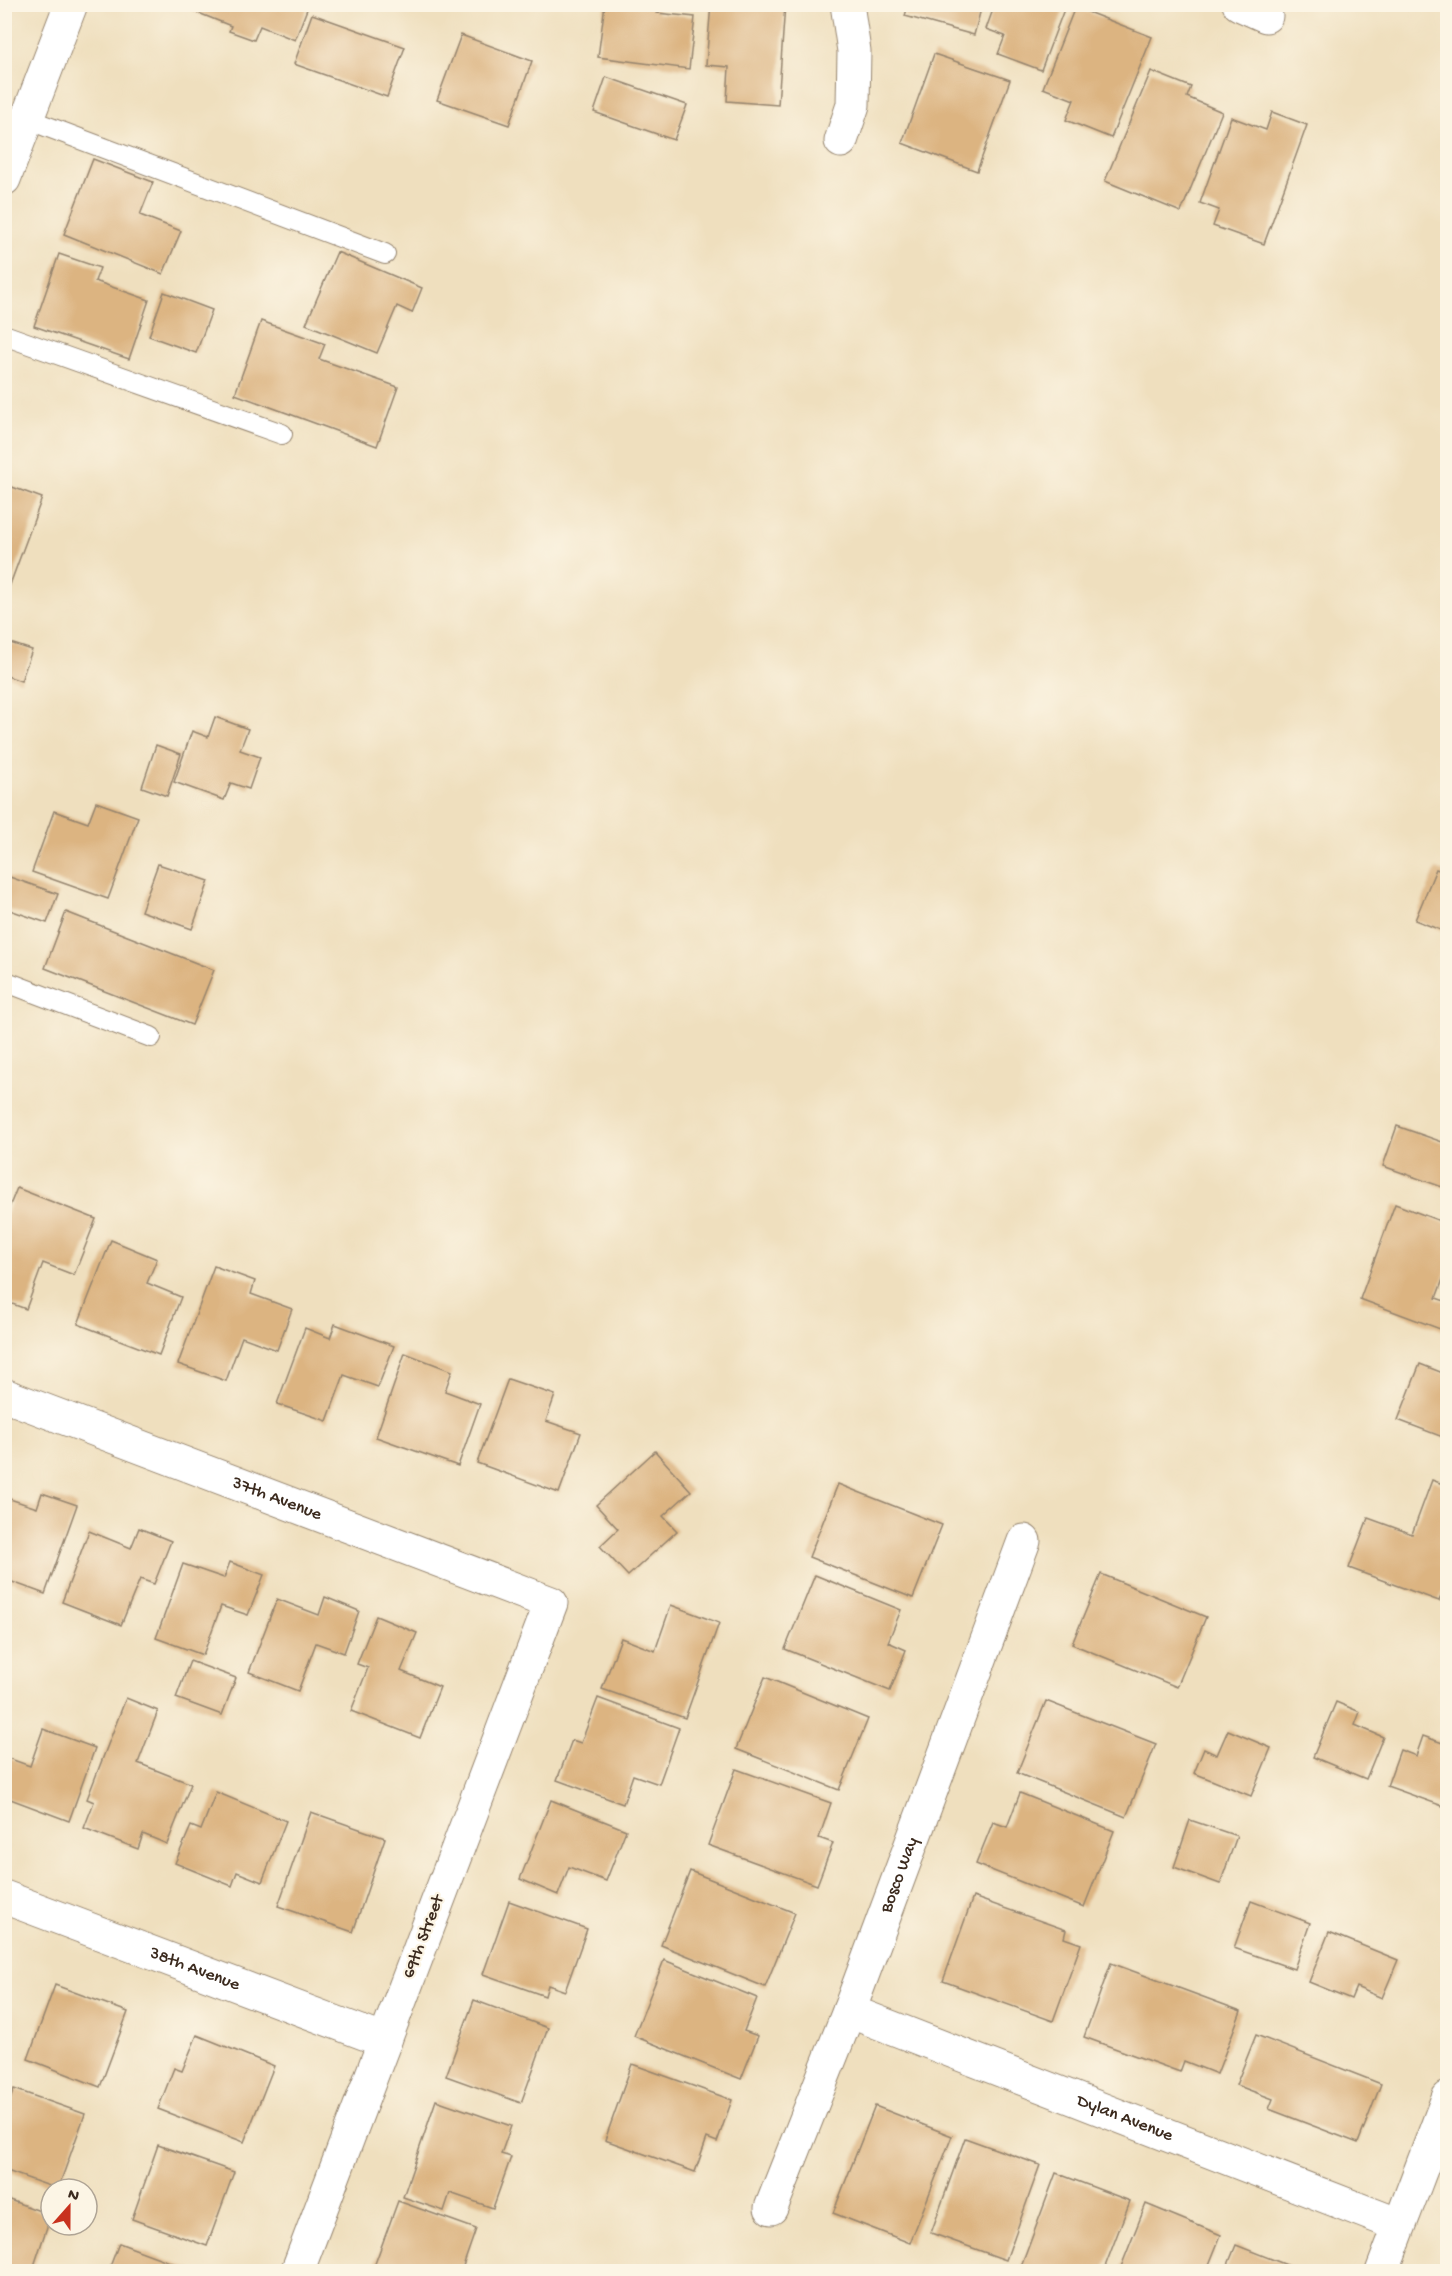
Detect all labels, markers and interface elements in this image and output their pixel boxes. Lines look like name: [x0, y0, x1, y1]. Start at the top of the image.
street label: 37th Avenue: [228, 1472, 325, 1526]
street label: Bosco Way: [876, 1834, 923, 1917]
street label: 69th Street: [399, 1891, 450, 1982]
street label: 38th Avenue: [146, 1942, 243, 1996]
street label: Dylan Avenue: [1073, 2090, 1177, 2147]
north arrow: [39, 2177, 99, 2237]
text: N: [65, 2186, 82, 2207]

